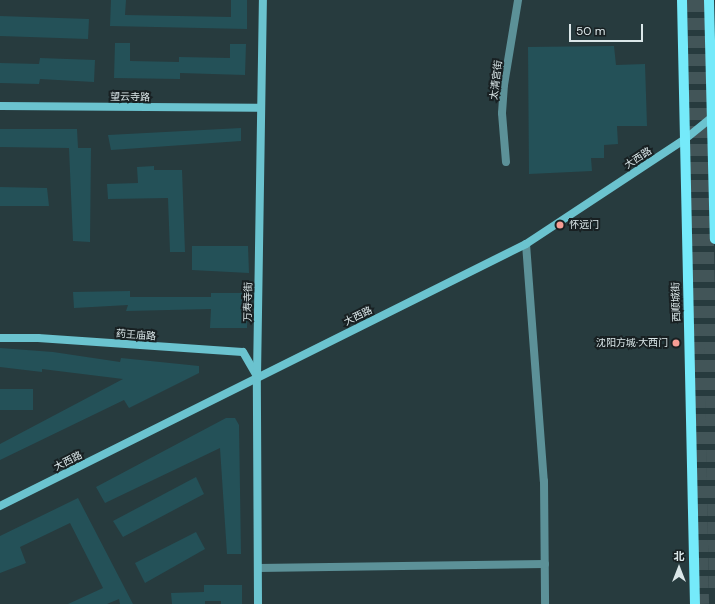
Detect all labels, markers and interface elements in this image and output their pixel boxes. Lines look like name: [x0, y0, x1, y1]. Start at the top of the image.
scale bar: [571, 16, 645, 42]
text: 50 m: [576, 23, 605, 39]
street label: 太清宫街: [488, 59, 504, 101]
street label: 望云寺路: [110, 91, 150, 103]
street label: 大西路: [622, 145, 654, 171]
marker: 怀远门: [554, 219, 566, 231]
place label: 怀远门: [569, 219, 599, 231]
street label: 万寿寺街: [242, 282, 254, 322]
street label: 西顺城街: [669, 282, 683, 322]
street label: 大西路: [342, 304, 374, 328]
street label: 药王庙路: [116, 328, 156, 342]
place label: 沈阳方城·大西门: [596, 337, 668, 349]
marker: 沈阳方城·大西门: [671, 338, 681, 348]
street label: 大西路: [52, 449, 84, 473]
north arrow: [659, 548, 699, 588]
text: 北: [674, 549, 685, 563]

